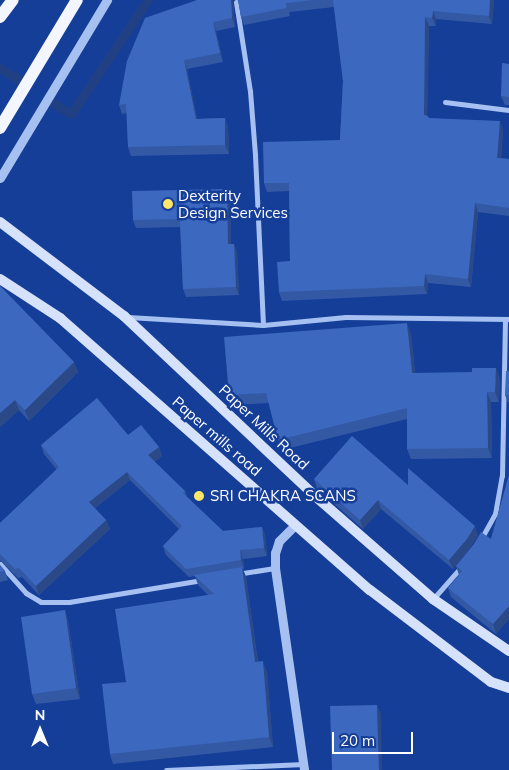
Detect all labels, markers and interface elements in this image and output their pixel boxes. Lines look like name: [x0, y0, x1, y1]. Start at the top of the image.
place label: Dexterity Design Services: [178, 186, 288, 221]
marker: Dexterity Design Services: [162, 198, 174, 210]
street label: Paper Mills Road: [215, 381, 313, 473]
street label: Paper mills road: [169, 392, 265, 480]
place label: SRI CHAKRA SCANS: [210, 487, 356, 505]
marker: SRI CHAKRA SCANS: [192, 489, 206, 503]
north arrow: [15, 705, 65, 755]
text: N: [35, 706, 45, 724]
scale bar: [334, 722, 415, 754]
text: 20 m: [340, 731, 375, 750]

